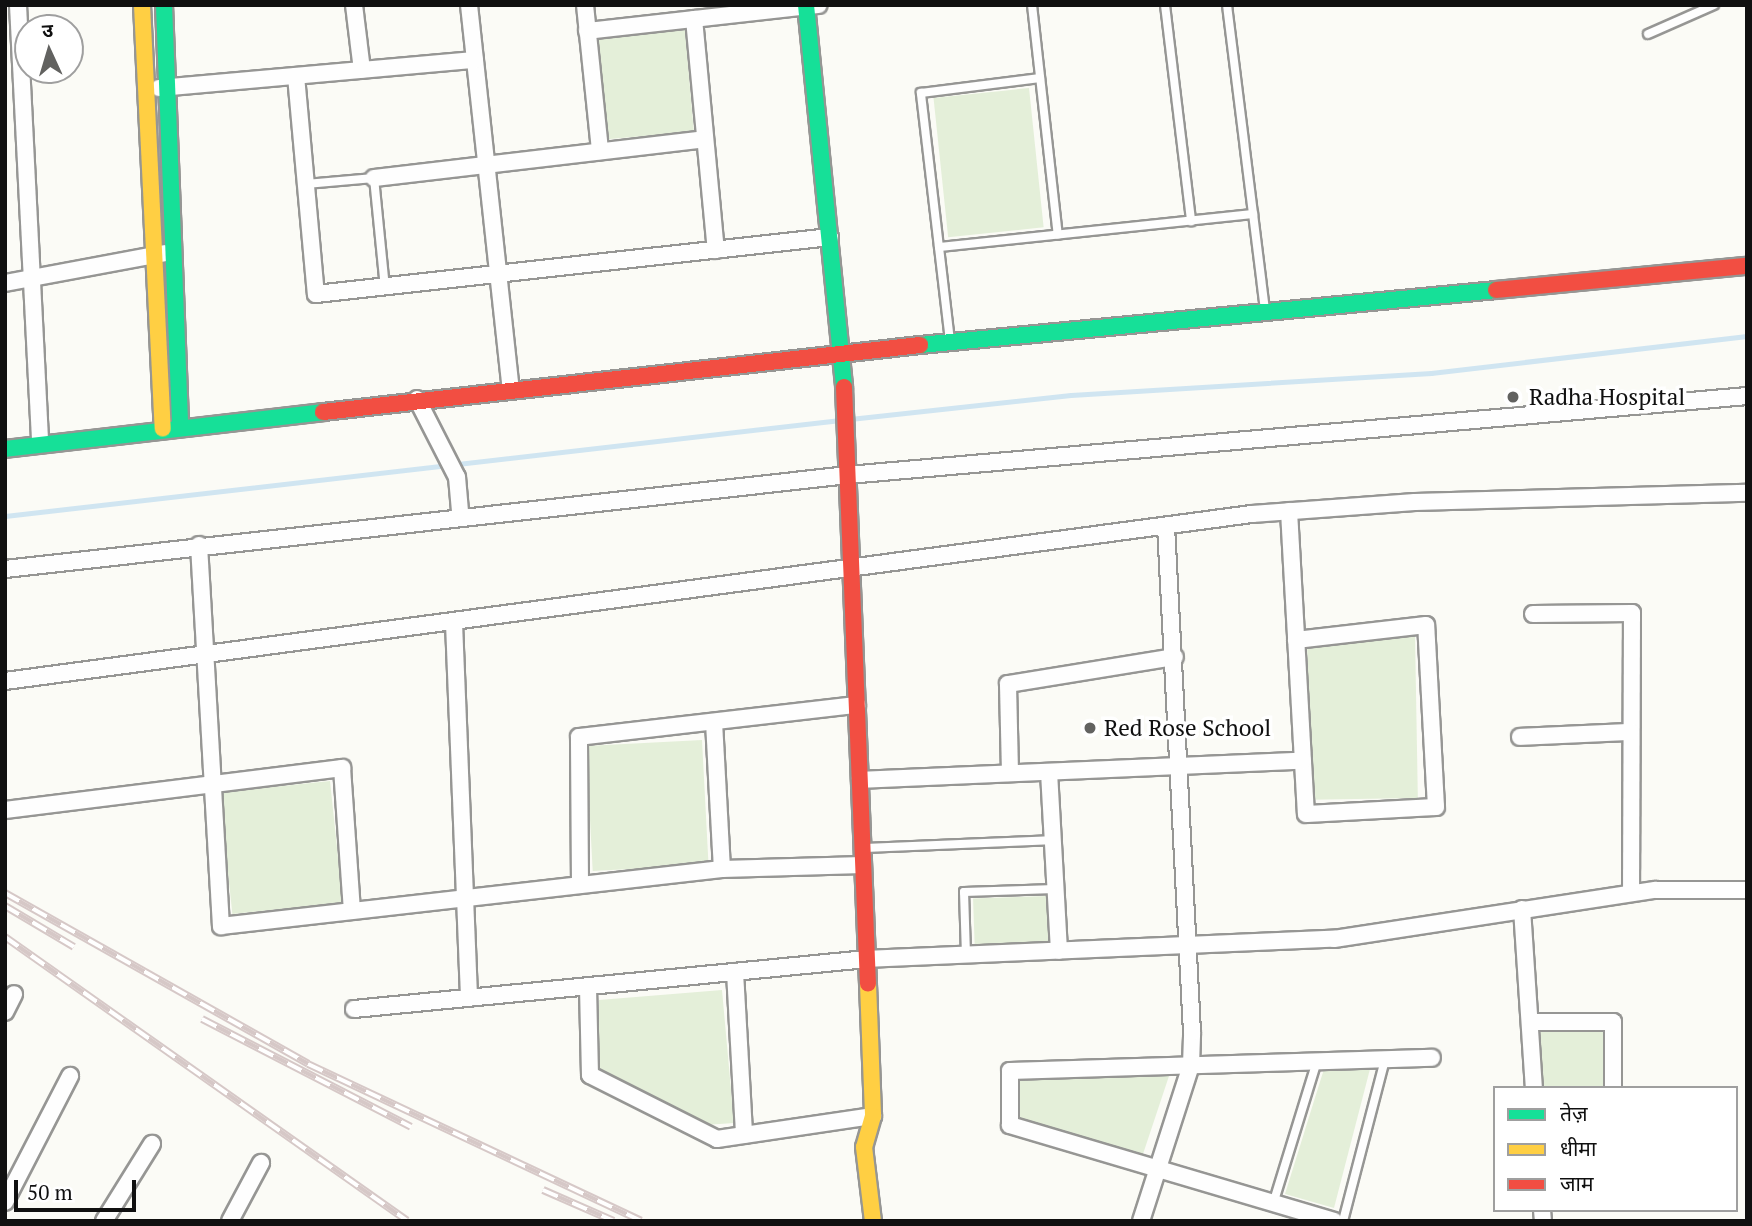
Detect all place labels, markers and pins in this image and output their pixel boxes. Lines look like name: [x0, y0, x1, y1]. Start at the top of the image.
place label: Radha Hospital: [1529, 383, 1685, 411]
marker: Radha Hospital: [1503, 387, 1523, 407]
place label: Red Rose School: [1104, 714, 1271, 742]
marker: Red Rose School: [1082, 720, 1098, 736]

